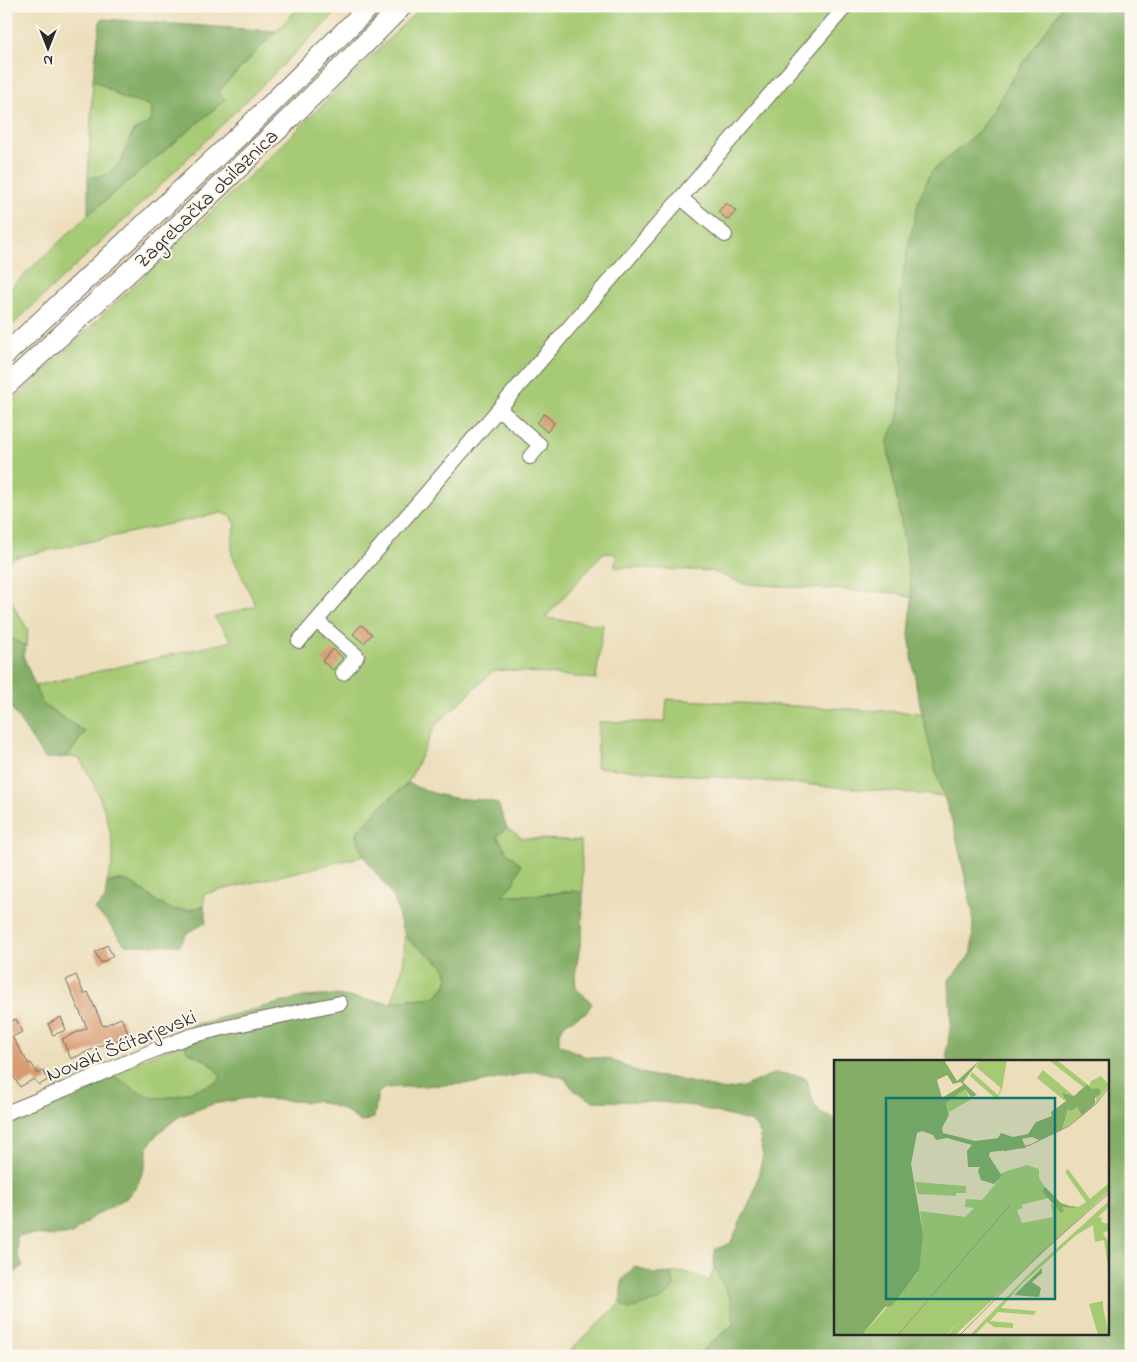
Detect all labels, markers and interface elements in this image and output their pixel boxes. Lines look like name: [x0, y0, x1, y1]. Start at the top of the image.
north arrow: [22, 22, 72, 72]
text: N: [43, 49, 53, 70]
street label: Zagrebačka obilaznica: [129, 123, 287, 278]
street label: Novaki Šćitarjevski: [42, 1003, 201, 1091]
inset map: [834, 1060, 1110, 1334]

